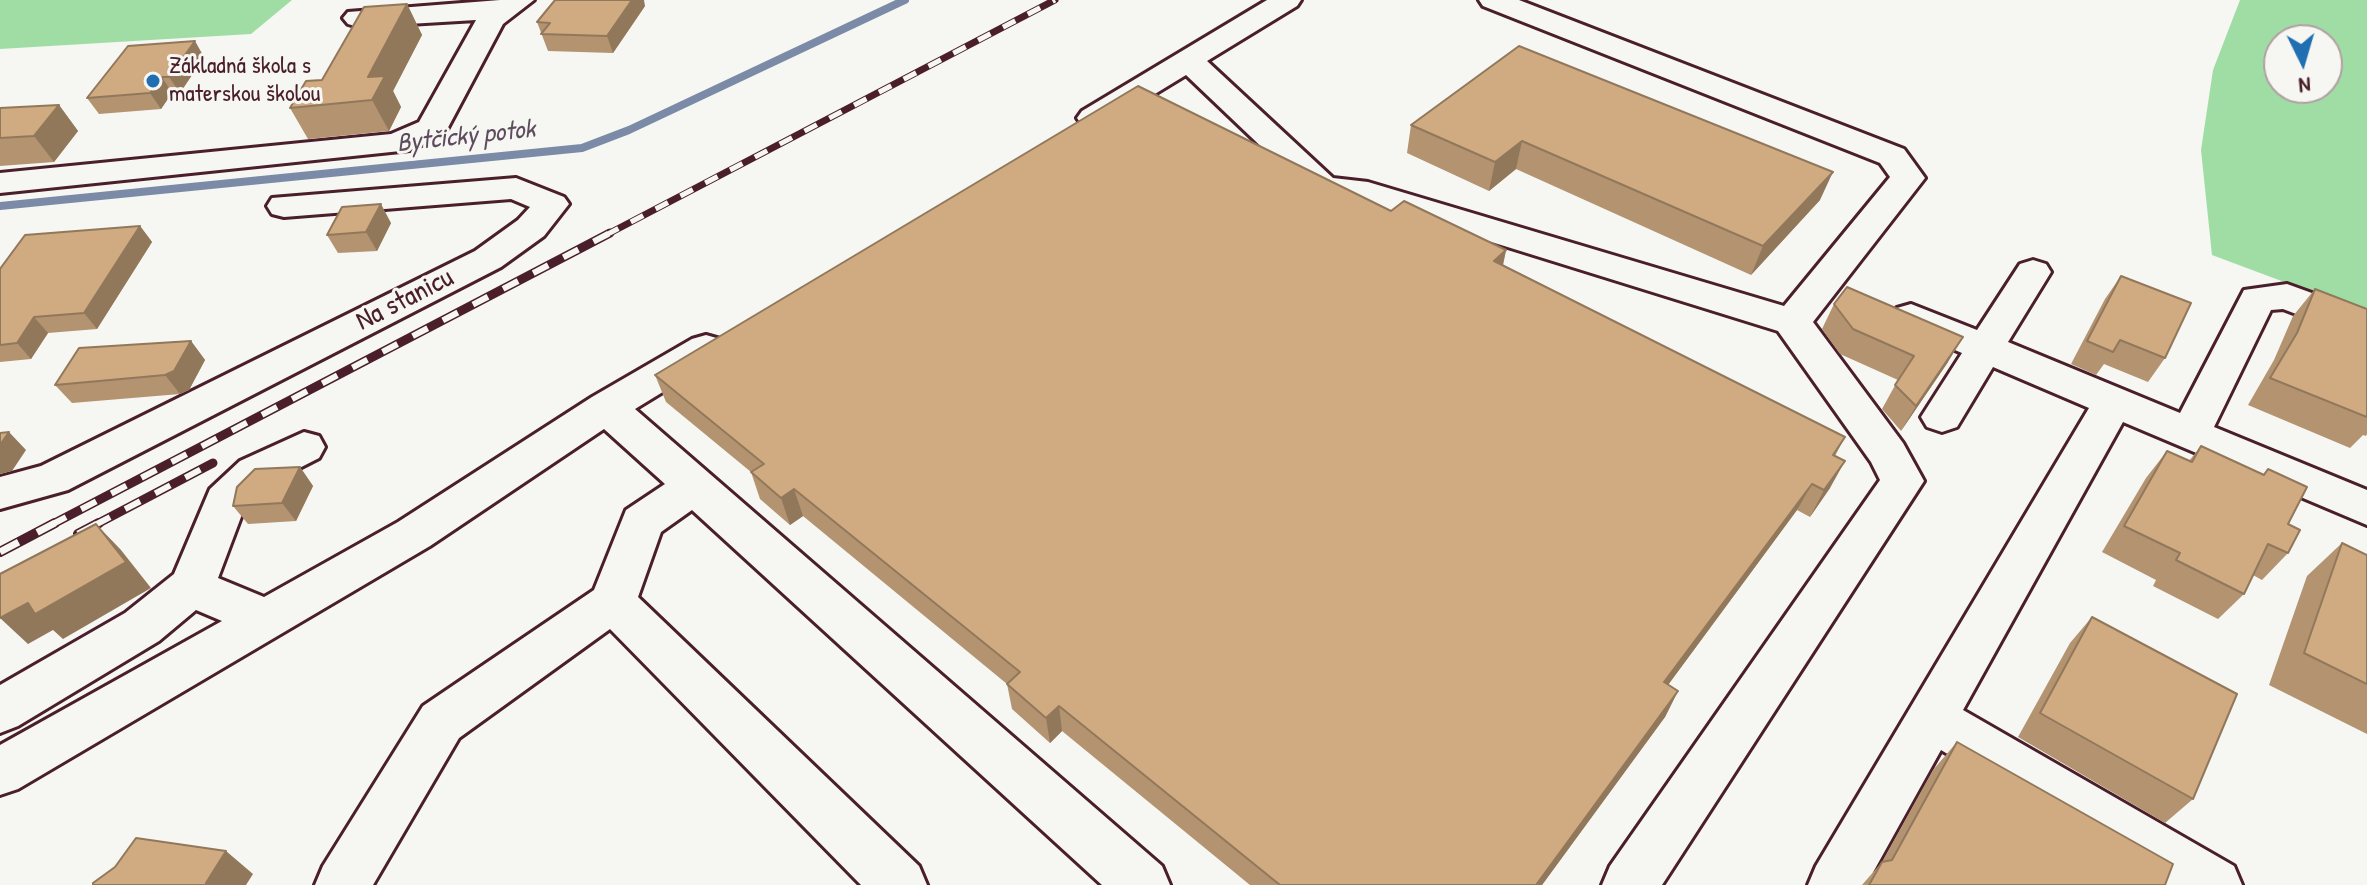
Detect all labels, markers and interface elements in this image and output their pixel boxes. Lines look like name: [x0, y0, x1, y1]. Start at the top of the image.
north arrow: [2263, 24, 2343, 104]
place label: Základná škola s materskou školou: [169, 53, 320, 109]
text: N: [2298, 70, 2312, 101]
marker: Základná škola s materskou školou: [144, 72, 162, 90]
water label: Bytčický potok: [395, 114, 537, 160]
street label: Na stanicu: [351, 261, 459, 339]

